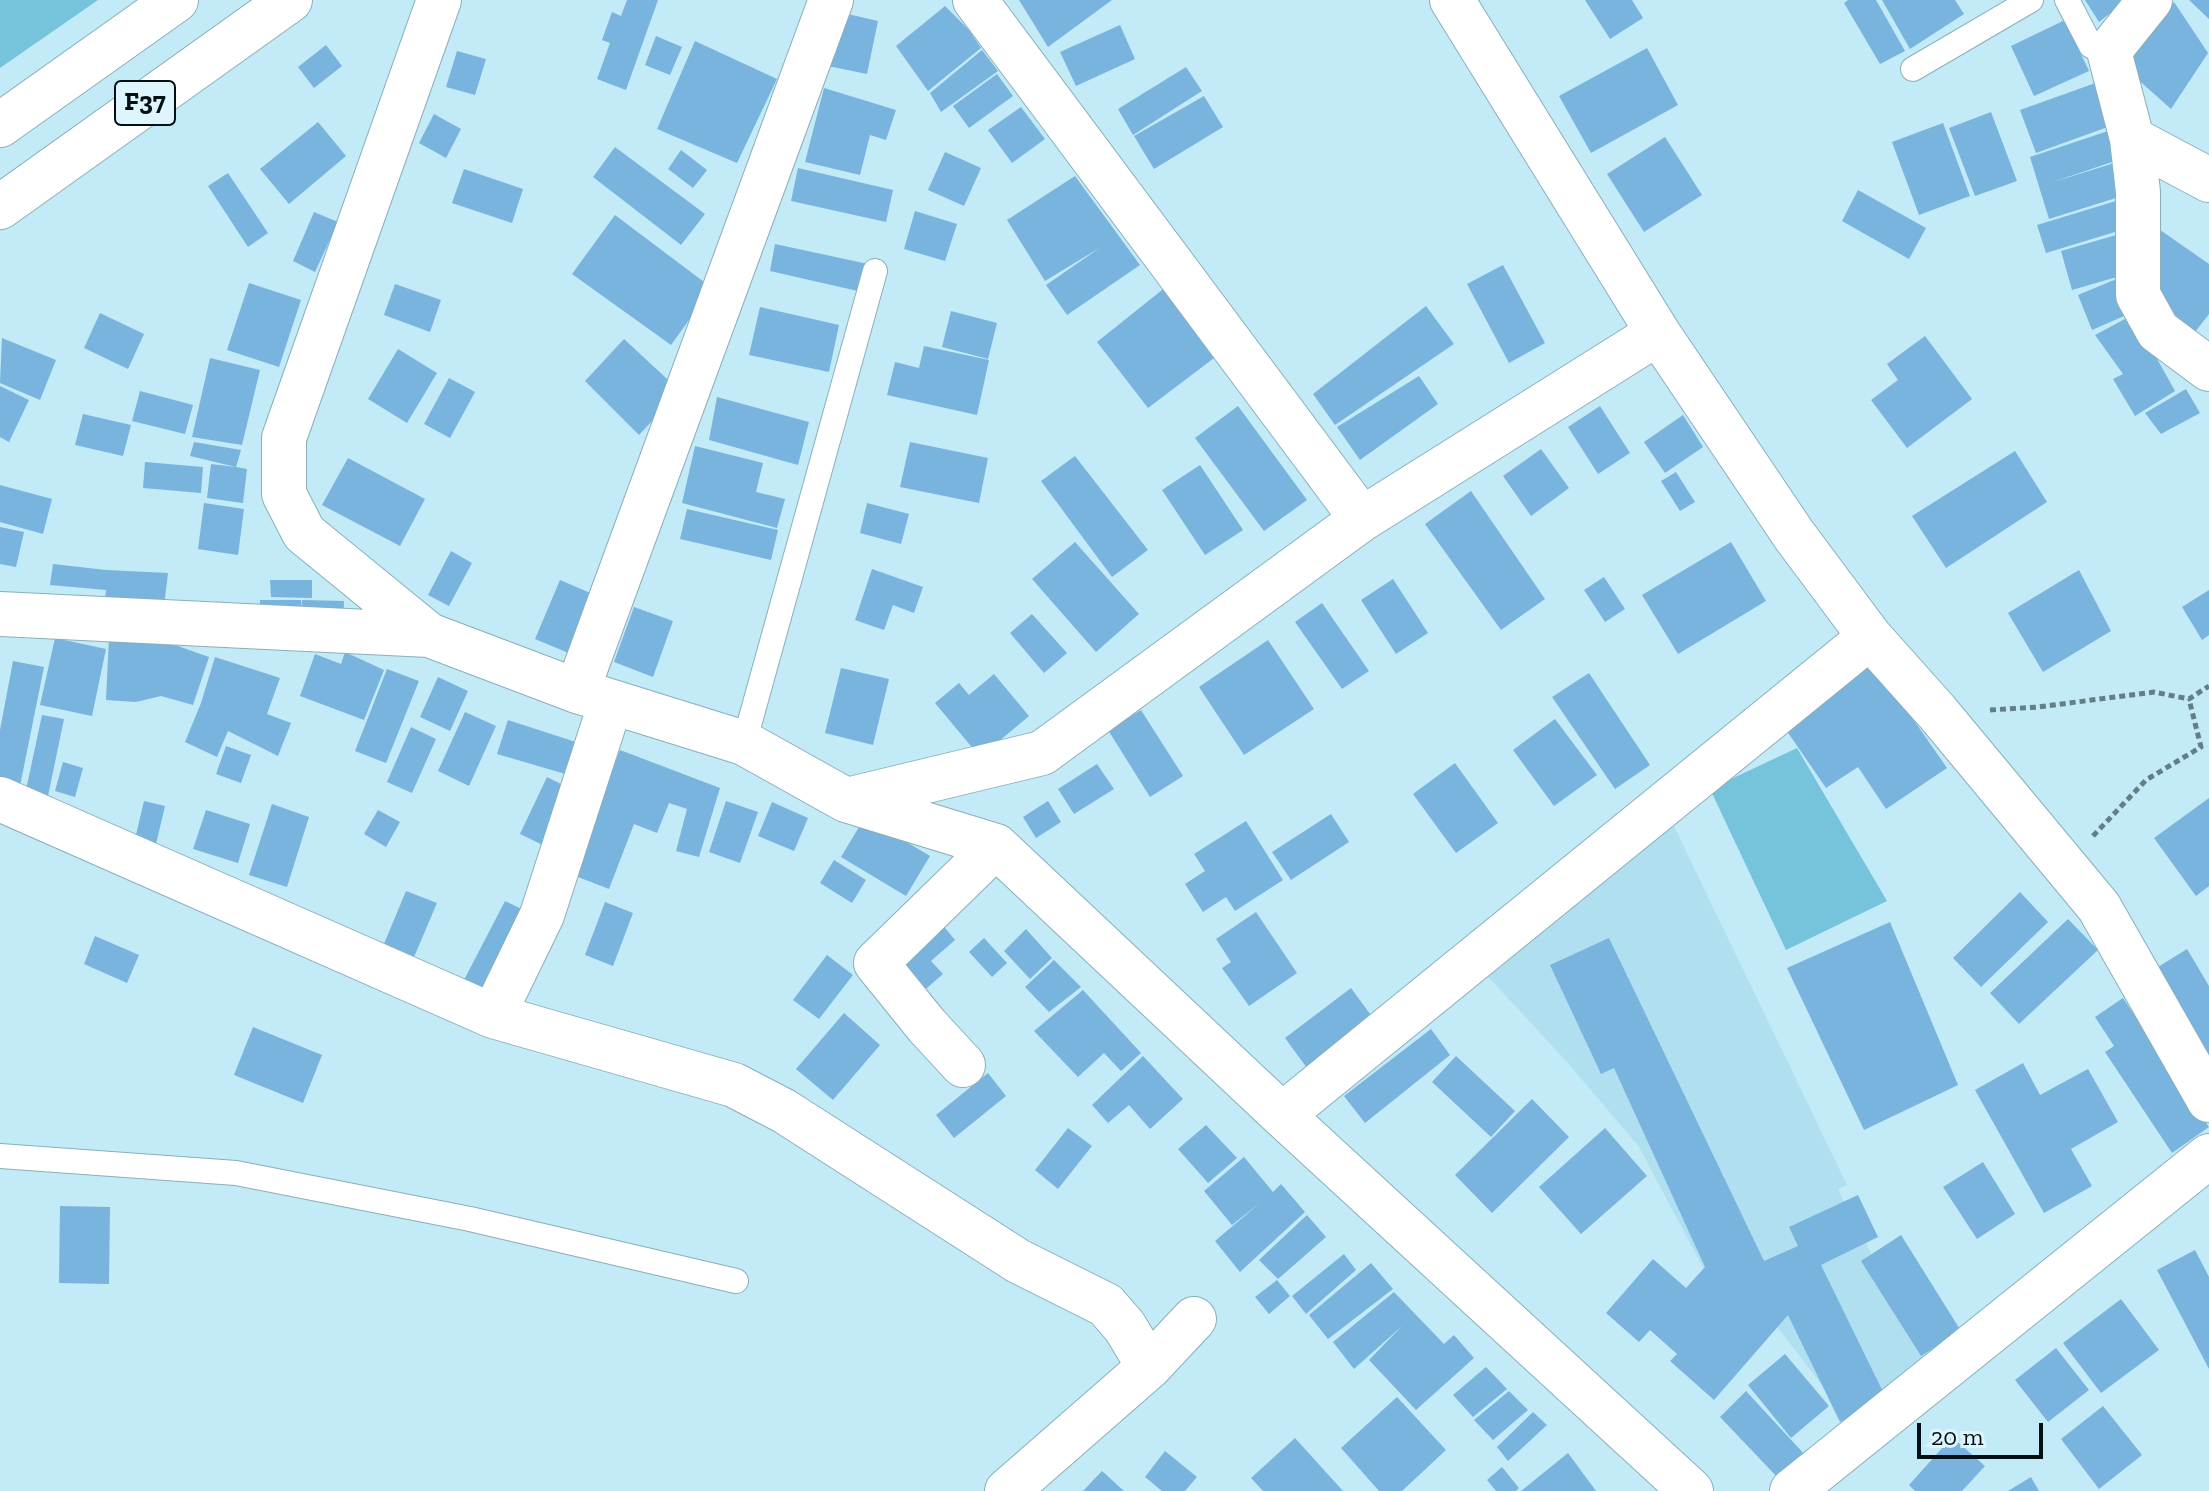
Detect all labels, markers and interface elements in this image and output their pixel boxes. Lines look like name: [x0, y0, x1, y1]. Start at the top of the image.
road number: F37: [115, 81, 175, 125]
scale bar: [1921, 1407, 2047, 1457]
text: 20 m: [1931, 1422, 1983, 1451]

